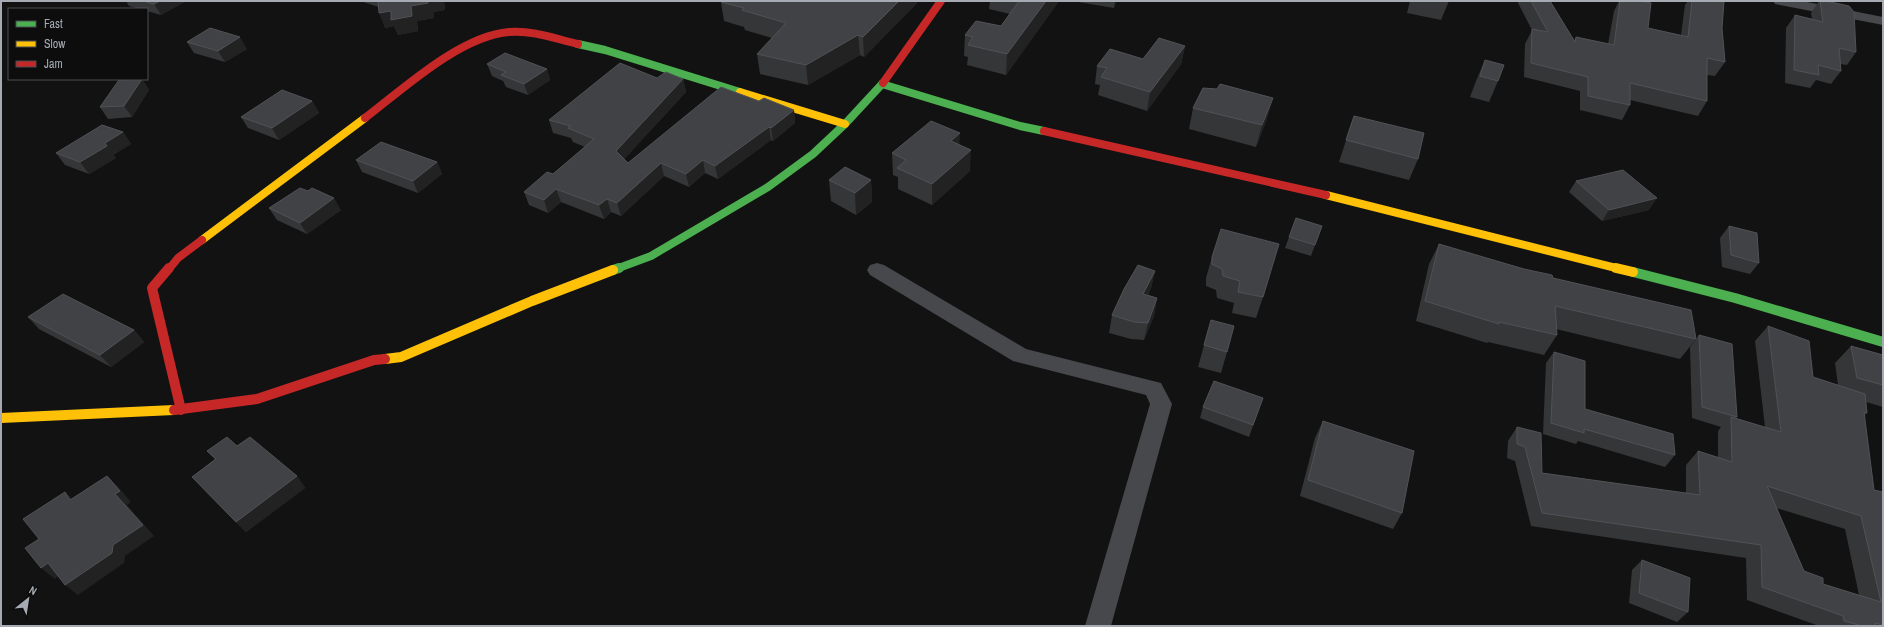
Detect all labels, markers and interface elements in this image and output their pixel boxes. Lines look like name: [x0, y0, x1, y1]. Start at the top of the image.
legend: [8, 8, 148, 80]
text: Fast: [44, 16, 63, 32]
text: Slow: [44, 36, 66, 52]
text: Jam: [44, 56, 63, 72]
north arrow: [8, 579, 48, 619]
text: N: [27, 583, 39, 598]

